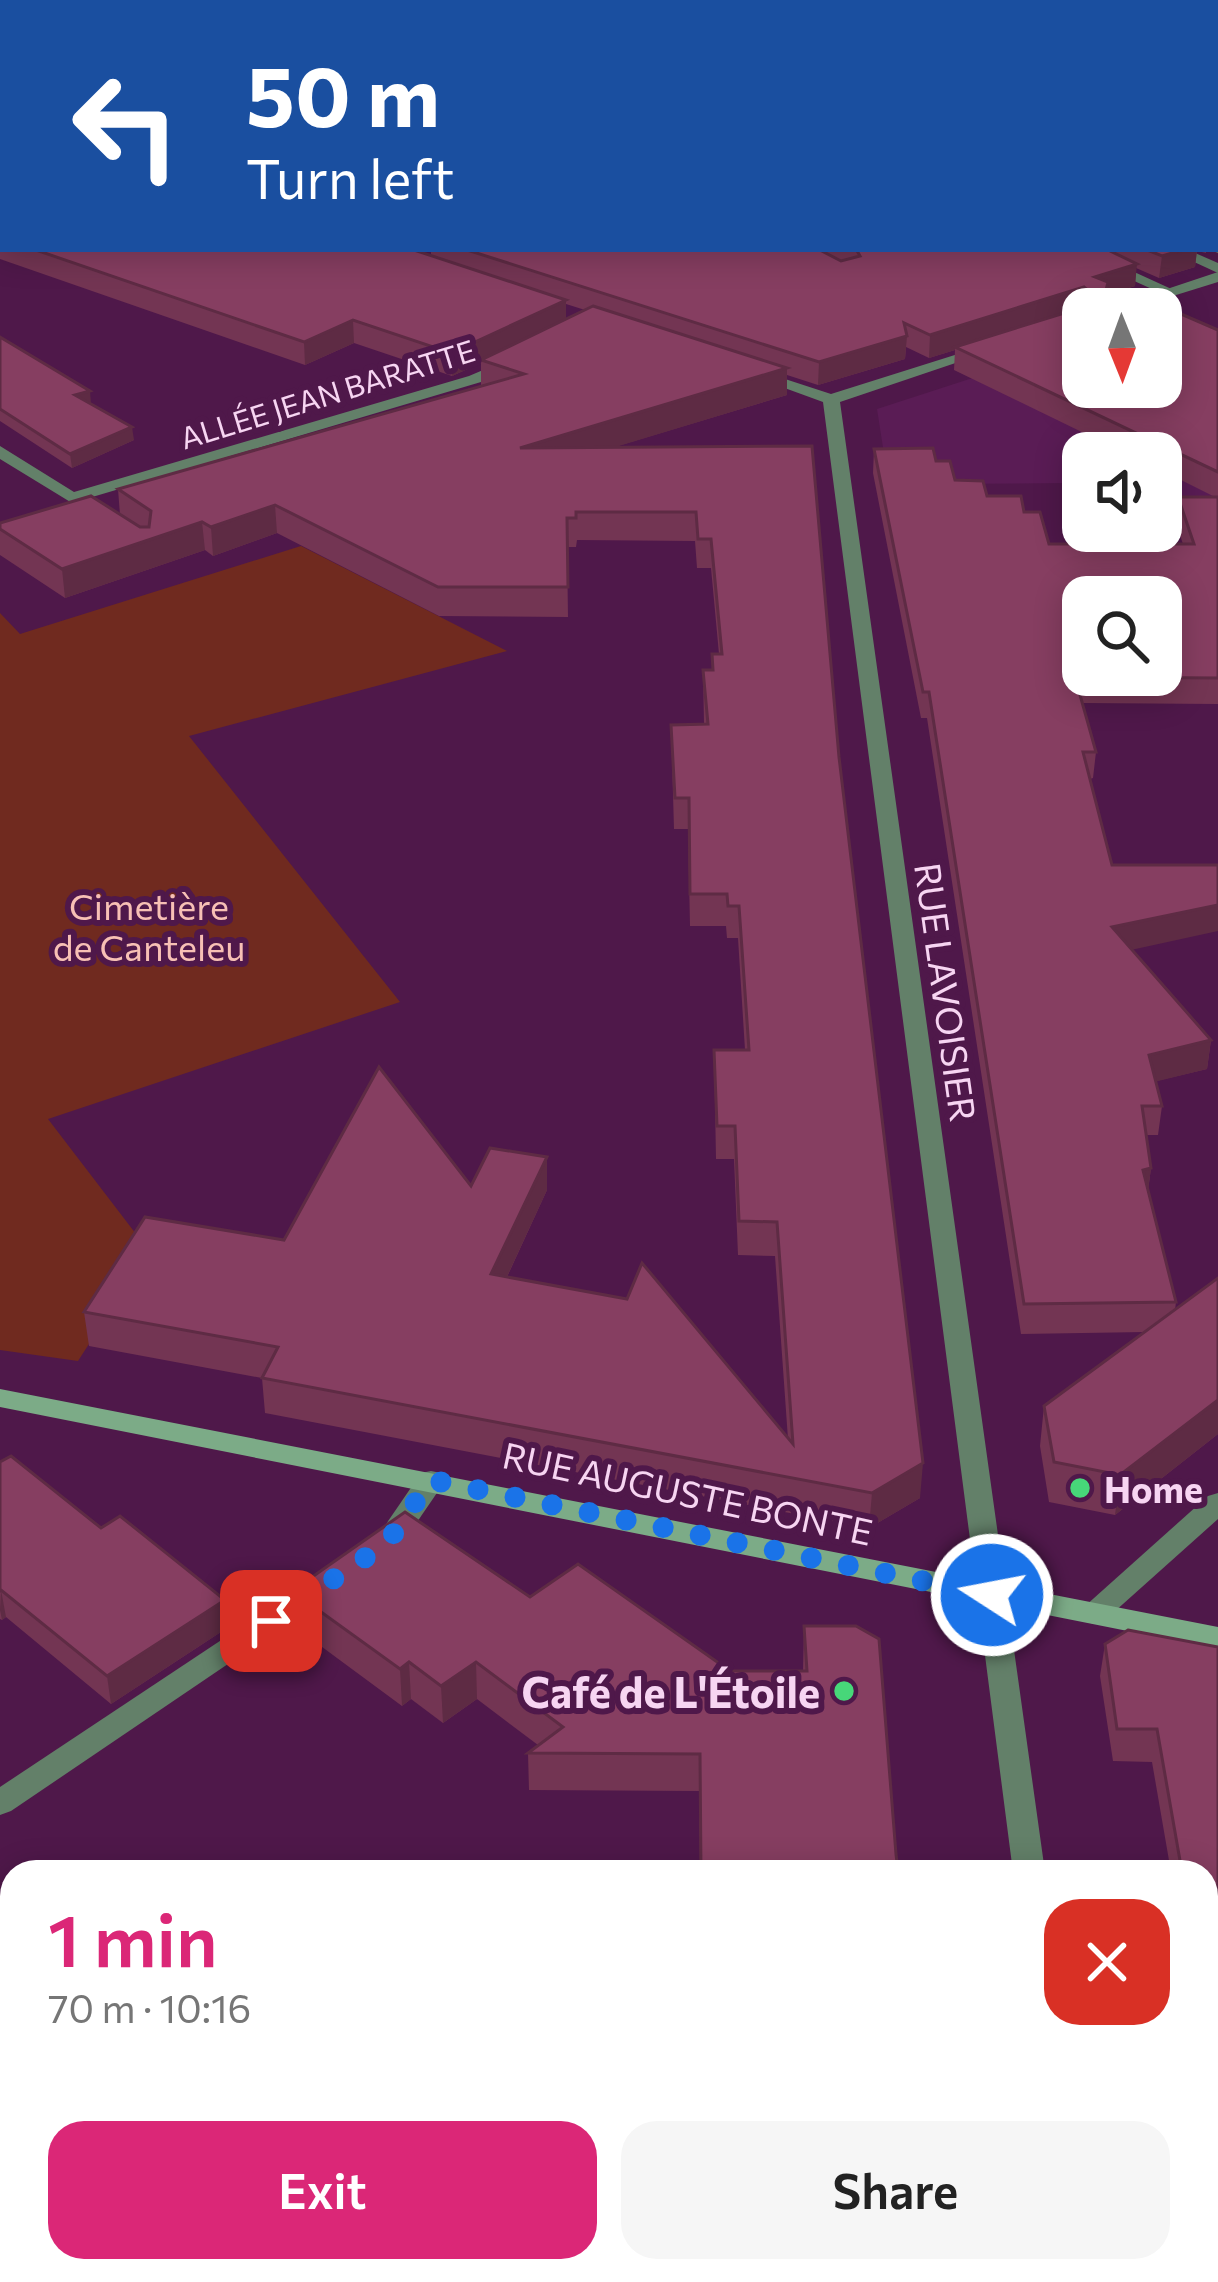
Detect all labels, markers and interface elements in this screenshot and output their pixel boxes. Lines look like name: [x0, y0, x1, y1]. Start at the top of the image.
text: 50 m: [246, 42, 440, 144]
icon: left: [48, 48, 204, 204]
text: Turn left: [246, 144, 454, 210]
north arrow: [1062, 288, 1182, 408]
map controls: [1062, 288, 1182, 696]
street label: ALLÉE JEAN BARATTE: [175, 331, 479, 455]
button: sound: [1062, 432, 1182, 552]
button: search: [1062, 576, 1182, 696]
street label: RUE LAVOISIER: [907, 860, 987, 1124]
park label: Cimetière de Canteleu: [53, 883, 245, 968]
street label: RUE AUGUSTE BONTE: [499, 1431, 877, 1553]
place label: Home: [1104, 1466, 1203, 1510]
marker: Home: [1067, 1475, 1093, 1501]
position arrow: [929, 1532, 1055, 1658]
pin: [220, 1570, 322, 1672]
icon: arrive: [238, 1588, 304, 1654]
place label: Café de L'Étoile: [521, 1665, 820, 1717]
marker: Café de L'Étoile: [831, 1678, 857, 1704]
text: 1 min: [48, 1894, 218, 1982]
button: close: [1044, 1899, 1170, 2025]
text: 70 m · 10:16: [48, 1983, 251, 2031]
button: Exit: [48, 2121, 597, 2259]
button: Share: [621, 2121, 1170, 2259]

